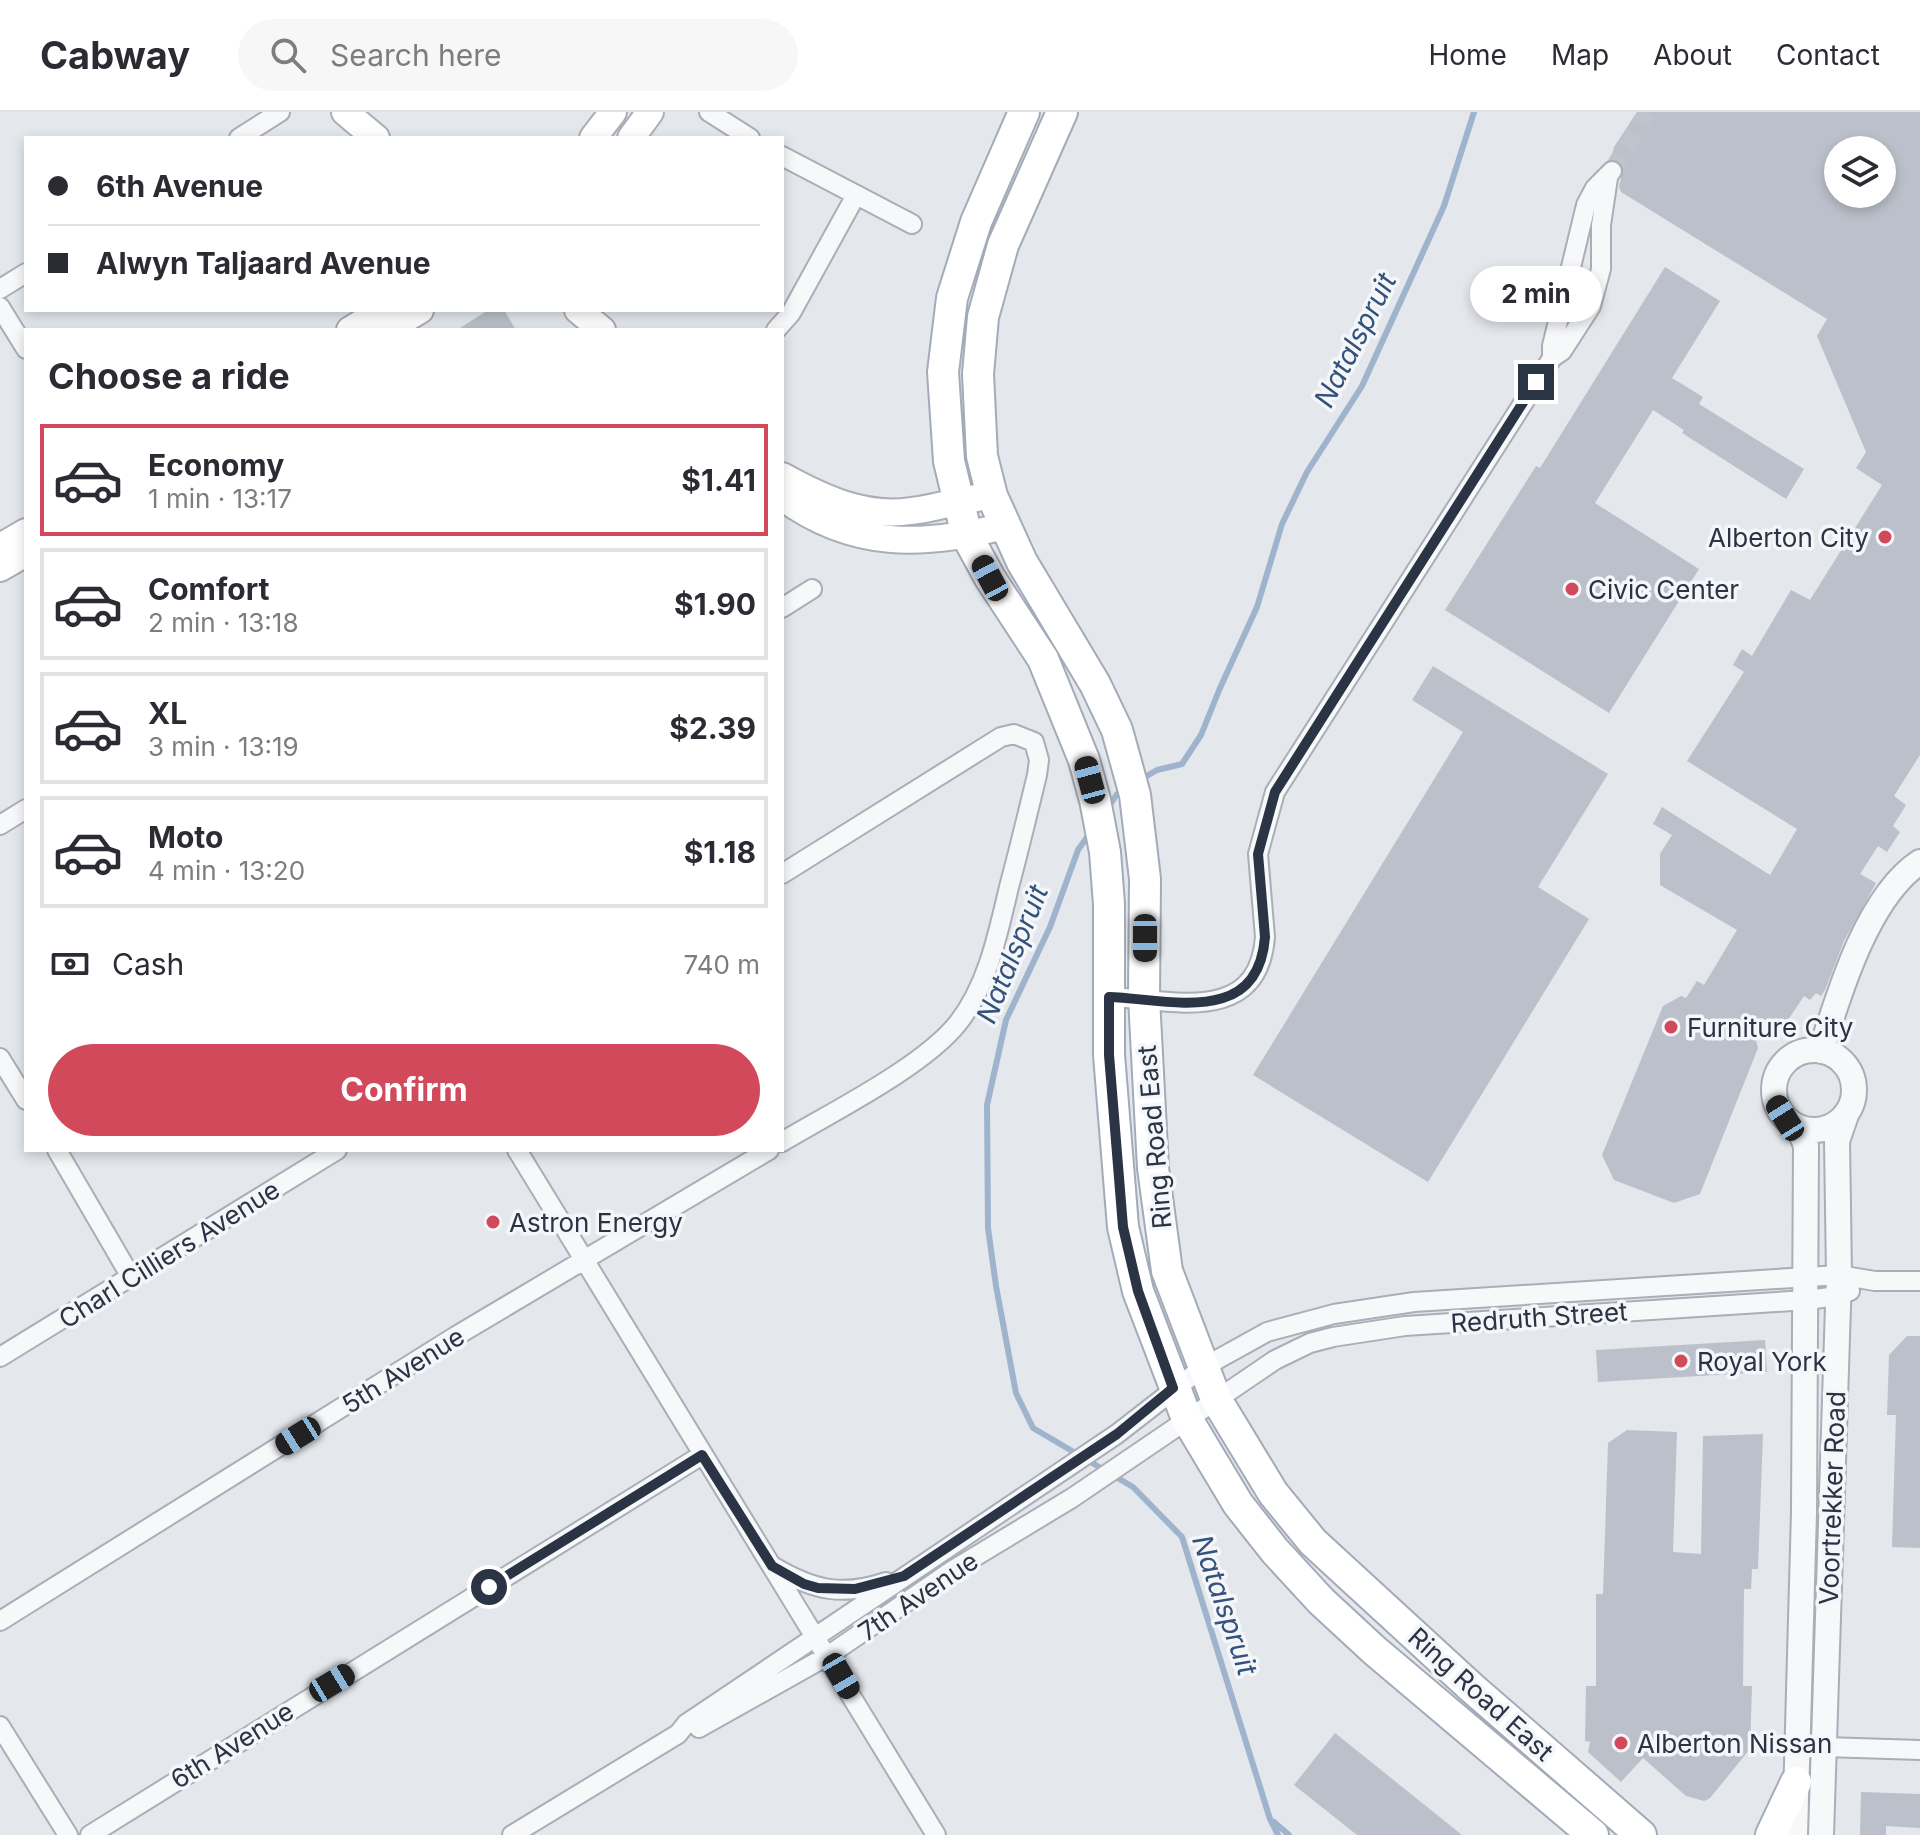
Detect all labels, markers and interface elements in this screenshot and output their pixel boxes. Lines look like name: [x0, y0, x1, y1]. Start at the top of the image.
search box: [238, 19, 798, 91]
text: Cabway: [40, 32, 190, 78]
icon: search: [266, 33, 310, 77]
text: Search here: [330, 37, 502, 73]
text: Home: [1428, 38, 1507, 72]
text: Map: [1551, 38, 1609, 72]
text: About: [1653, 38, 1732, 72]
text: Contact: [1776, 38, 1880, 72]
map controls: [1824, 136, 1896, 208]
button: layers: [1824, 136, 1896, 208]
text: 6th Avenue: [96, 168, 263, 204]
text: Alwyn Taljaard Avenue: [96, 245, 431, 281]
water label: Natalspruit: [1307, 266, 1404, 413]
callout: 2 min: [1470, 266, 1602, 322]
text: 2 min: [1501, 278, 1571, 309]
text: Choose a ride: [48, 354, 290, 398]
route end: [1518, 364, 1554, 400]
icon: car: [52, 444, 124, 516]
text: Economy: [148, 447, 284, 483]
text: $1.41: [681, 462, 756, 498]
text: 1 min · 13:17: [148, 483, 292, 514]
place label: Alberton City: [1708, 522, 1869, 553]
marker: Alberton City: [1876, 528, 1894, 546]
car: [968, 551, 1012, 605]
icon: car: [52, 568, 124, 640]
text: Comfort: [148, 571, 269, 607]
place label: Civic Center: [1588, 574, 1739, 605]
marker: Civic Center: [1563, 580, 1581, 598]
text: $1.90: [674, 586, 756, 622]
text: 2 min · 13:18: [148, 607, 299, 638]
icon: car: [52, 692, 124, 764]
text: XL: [148, 695, 187, 731]
text: $2.39: [669, 710, 756, 746]
text: 3 min · 13:19: [148, 731, 299, 762]
car: [1072, 754, 1108, 806]
icon: car: [52, 816, 124, 888]
text: Moto: [148, 819, 223, 855]
text: $1.18: [684, 834, 756, 870]
text: 4 min · 13:20: [148, 855, 305, 886]
water label: Natalspruit: [969, 879, 1055, 1028]
car: [1133, 914, 1157, 962]
icon: cash: [48, 942, 92, 986]
text: Cash: [112, 946, 184, 982]
text: 740 m: [684, 949, 760, 980]
place label: Furniture City: [1687, 1012, 1853, 1043]
marker: Furniture City: [1662, 1018, 1680, 1036]
button: Confirm: [48, 1044, 760, 1136]
street label: Ring Road East: [1131, 1044, 1177, 1230]
car: [1762, 1091, 1808, 1145]
street label: Charl Cilliers Avenue: [53, 1173, 285, 1335]
place label: Astron Energy: [509, 1207, 683, 1238]
marker: Astron Energy: [484, 1213, 502, 1231]
street label: Redruth Street: [1450, 1295, 1628, 1339]
street label: 5th Avenue: [336, 1320, 470, 1420]
place label: Royal York: [1697, 1346, 1827, 1377]
marker: Royal York: [1672, 1352, 1690, 1370]
street label: Voortrekker Road: [1813, 1391, 1851, 1605]
car: [271, 1413, 325, 1459]
water label: Natalspruit: [1185, 1530, 1265, 1680]
street label: 7th Avenue: [852, 1545, 984, 1647]
route start: [471, 1569, 507, 1605]
street label: Ring Road East: [1402, 1621, 1560, 1767]
car: [819, 1649, 863, 1703]
car: [305, 1660, 359, 1706]
street label: 6th Avenue: [165, 1695, 299, 1795]
place label: Alberton Nissan: [1637, 1728, 1832, 1759]
marker: Alberton Nissan: [1612, 1734, 1630, 1752]

